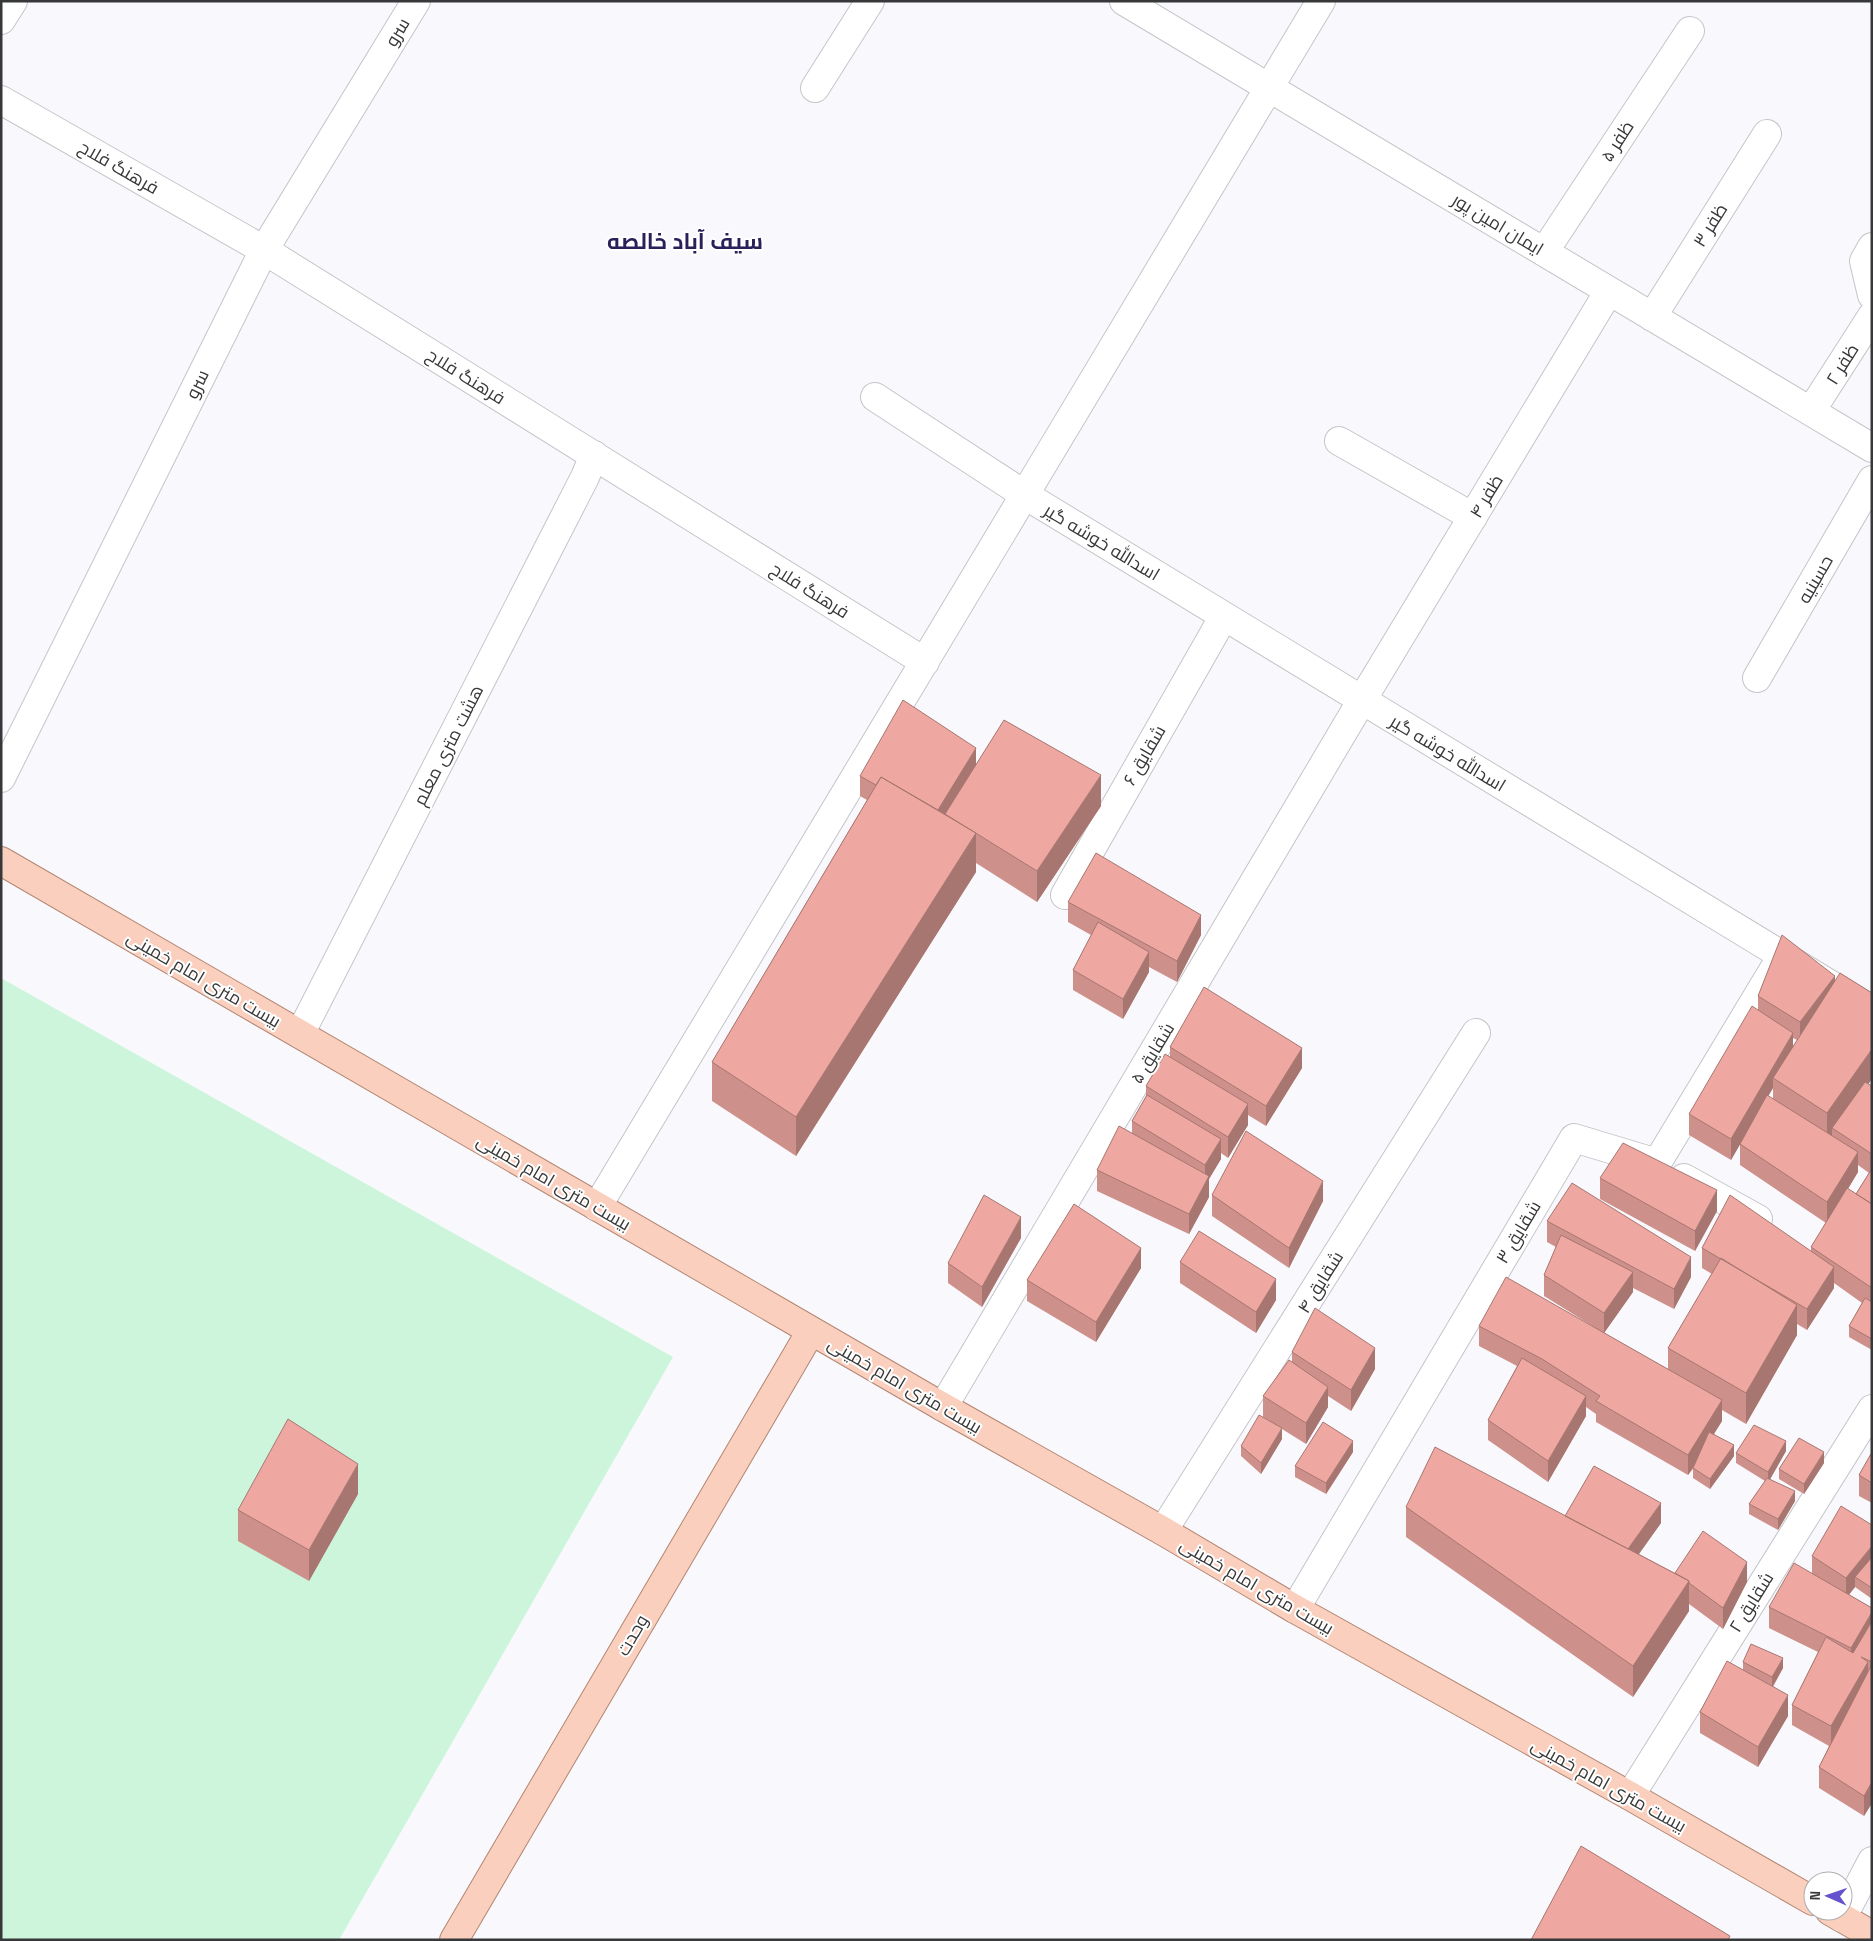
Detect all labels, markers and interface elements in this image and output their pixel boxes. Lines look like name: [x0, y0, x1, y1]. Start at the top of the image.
street label: سرو: [379, 13, 415, 51]
street label: ظفر ۵: [1595, 116, 1639, 166]
street label: فرهنگ فلاح: [74, 135, 163, 200]
street label: ایمان امین پور: [1447, 187, 1548, 261]
street label: ظفر ۳: [1688, 199, 1732, 251]
district label: سیف آباد خالصه: [607, 227, 763, 255]
street label: ظفر ۲: [1820, 339, 1864, 389]
street label: فرهنگ فلاح: [422, 343, 510, 410]
street label: سرو: [180, 366, 214, 402]
street label: ظفر ۴: [1464, 470, 1508, 522]
street label: اسدالله خوشه گیر: [1039, 498, 1164, 586]
street label: حسینیه: [1792, 551, 1838, 607]
street label: فرهنگ فلاح: [766, 557, 854, 624]
street label: هشت متری معلم: [408, 681, 489, 810]
street label: اسدالله خوشه گیر: [1385, 709, 1510, 797]
street label: شقایق ۶: [1118, 721, 1171, 790]
street label: بیست متری امام خمینی: [122, 926, 285, 1033]
street label: شقایق ۵: [1125, 1018, 1180, 1088]
street label: بیست متری امام خمینی: [472, 1129, 635, 1236]
street label: شقایق ۳: [1490, 1196, 1547, 1268]
street label: شقایق ۴: [1292, 1247, 1349, 1318]
street label: بیست متری امام خمینی: [823, 1332, 986, 1439]
street label: بیست متری امام خمینی: [1175, 1533, 1338, 1640]
street label: شقایق ۲: [1724, 1568, 1779, 1637]
street label: وحدت: [611, 1610, 653, 1660]
street label: بیست متری امام خمینی: [1527, 1733, 1691, 1838]
north arrow: [1803, 1871, 1853, 1921]
text: N: [1806, 1891, 1824, 1901]

